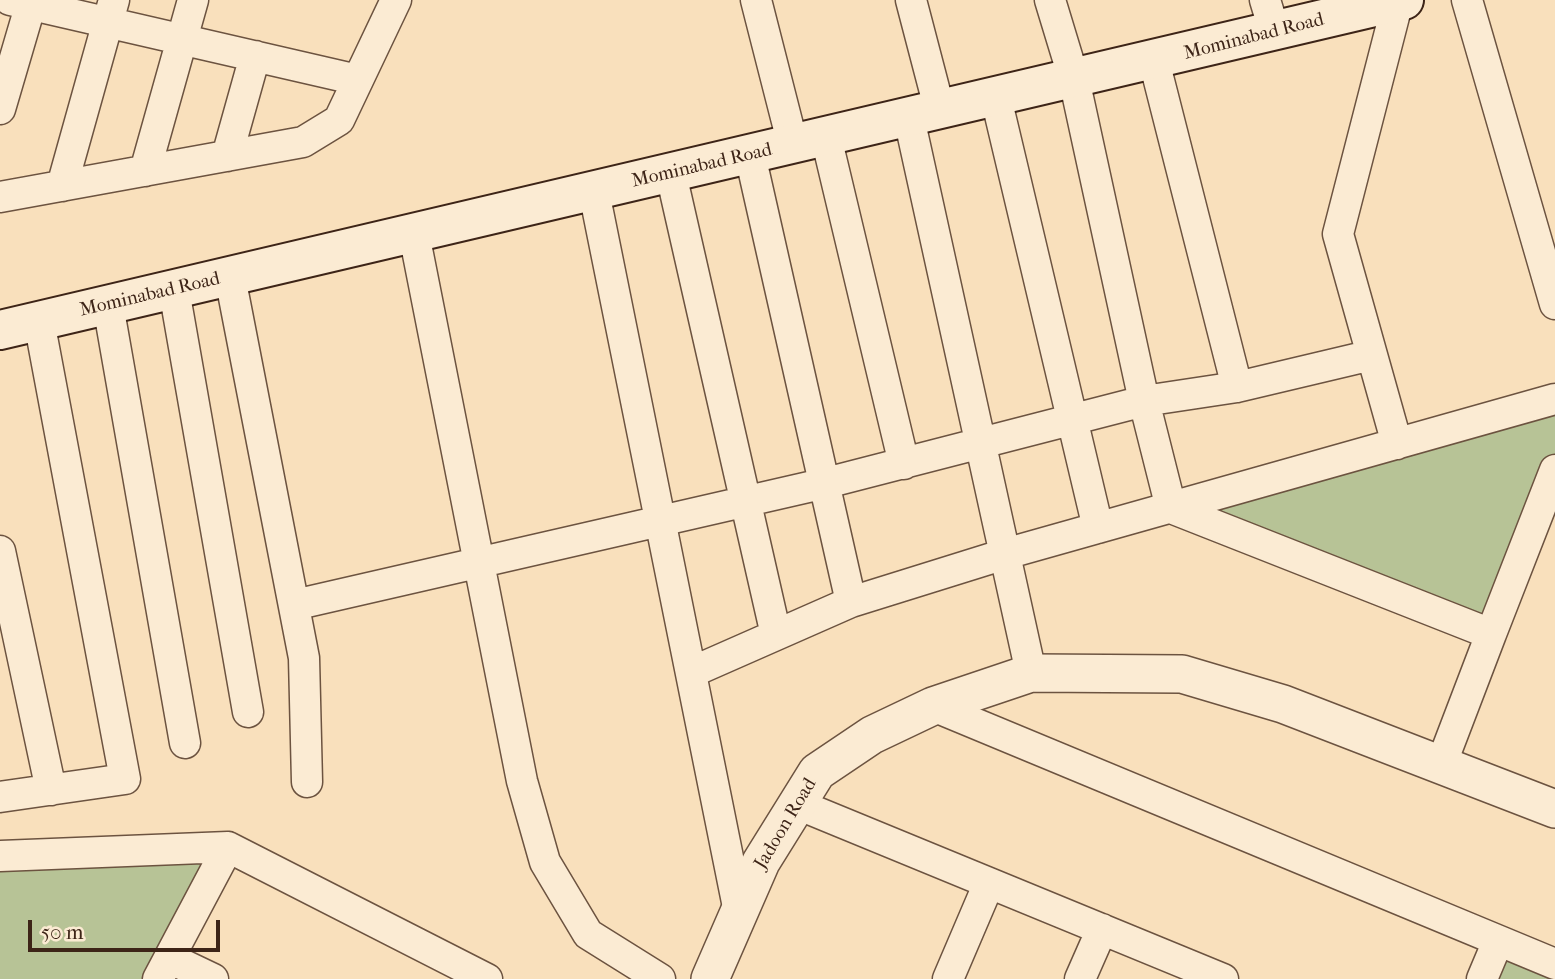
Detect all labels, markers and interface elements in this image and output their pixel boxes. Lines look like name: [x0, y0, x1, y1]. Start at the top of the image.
street label: Mominabad Road: [1182, 9, 1326, 65]
street label: Mominabad Road: [630, 139, 774, 193]
street label: Mominabad Road: [78, 268, 222, 322]
street label: Jadoon Road: [750, 774, 822, 874]
scale bar: [32, 906, 224, 950]
text: 50 m: [41, 920, 84, 944]

